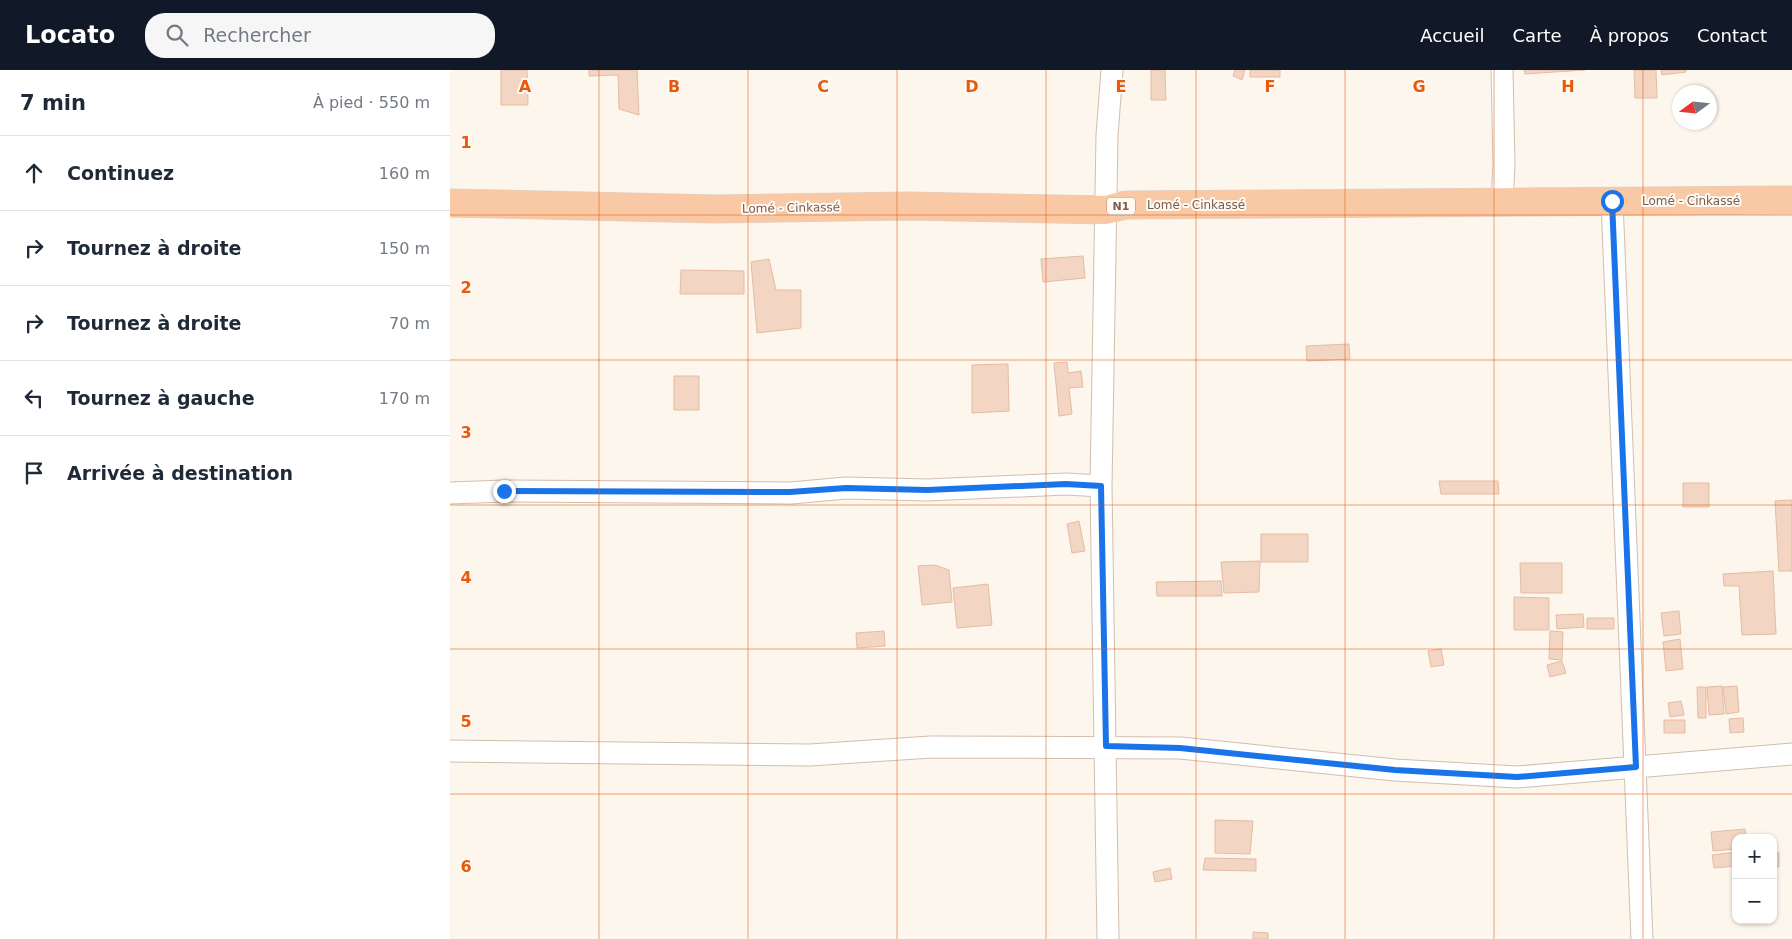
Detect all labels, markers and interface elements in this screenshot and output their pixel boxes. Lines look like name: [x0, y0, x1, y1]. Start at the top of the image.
search box: [145, 13, 495, 58]
text: Locato: [25, 21, 115, 49]
icon: search: [163, 21, 191, 49]
text: Rechercher: [203, 24, 311, 46]
text: Accueil: [1420, 25, 1485, 46]
text: Carte: [1513, 25, 1562, 46]
text: À propos: [1590, 25, 1669, 46]
text: Contact: [1697, 25, 1767, 46]
text: A: [519, 77, 532, 96]
text: B: [668, 77, 680, 96]
text: C: [817, 77, 829, 96]
text: D: [965, 77, 979, 96]
text: E: [1116, 77, 1126, 96]
text: F: [1265, 77, 1275, 96]
text: G: [1412, 77, 1426, 96]
text: H: [1561, 77, 1575, 96]
north arrow: [1672, 85, 1717, 130]
text: 7 min: [20, 91, 86, 115]
text: À pied · 550 m: [313, 93, 430, 112]
text: 1: [460, 133, 472, 152]
icon: ahead: [20, 159, 48, 187]
text: Continuez: [67, 162, 174, 184]
text: 160 m: [379, 164, 430, 183]
route start: [1601, 190, 1624, 213]
street label: Lomé - Cinkassé: [1642, 194, 1740, 208]
road number: N1: [1107, 198, 1135, 214]
street label: Lomé - Cinkassé: [1147, 198, 1245, 212]
street label: Lomé - Cinkassé: [742, 200, 840, 216]
icon: right: [20, 234, 48, 262]
text: Tournez à droite: [67, 237, 241, 259]
text: 150 m: [379, 239, 430, 258]
text: 2: [460, 278, 472, 297]
icon: right: [20, 309, 48, 337]
text: Tournez à droite: [67, 312, 241, 334]
text: 70 m: [389, 314, 430, 333]
icon: left: [20, 384, 48, 412]
text: Tournez à gauche: [67, 387, 255, 409]
text: 170 m: [379, 389, 430, 408]
text: 3: [460, 423, 472, 442]
icon: arrive: [20, 459, 48, 487]
text: Arrivée à destination: [67, 462, 293, 484]
route end: [493, 480, 516, 503]
text: 4: [460, 568, 472, 587]
text: 5: [460, 712, 472, 731]
map controls: [1732, 834, 1777, 924]
button: +: [1732, 834, 1777, 879]
text: 6: [460, 857, 472, 876]
button: −: [1732, 879, 1777, 924]

